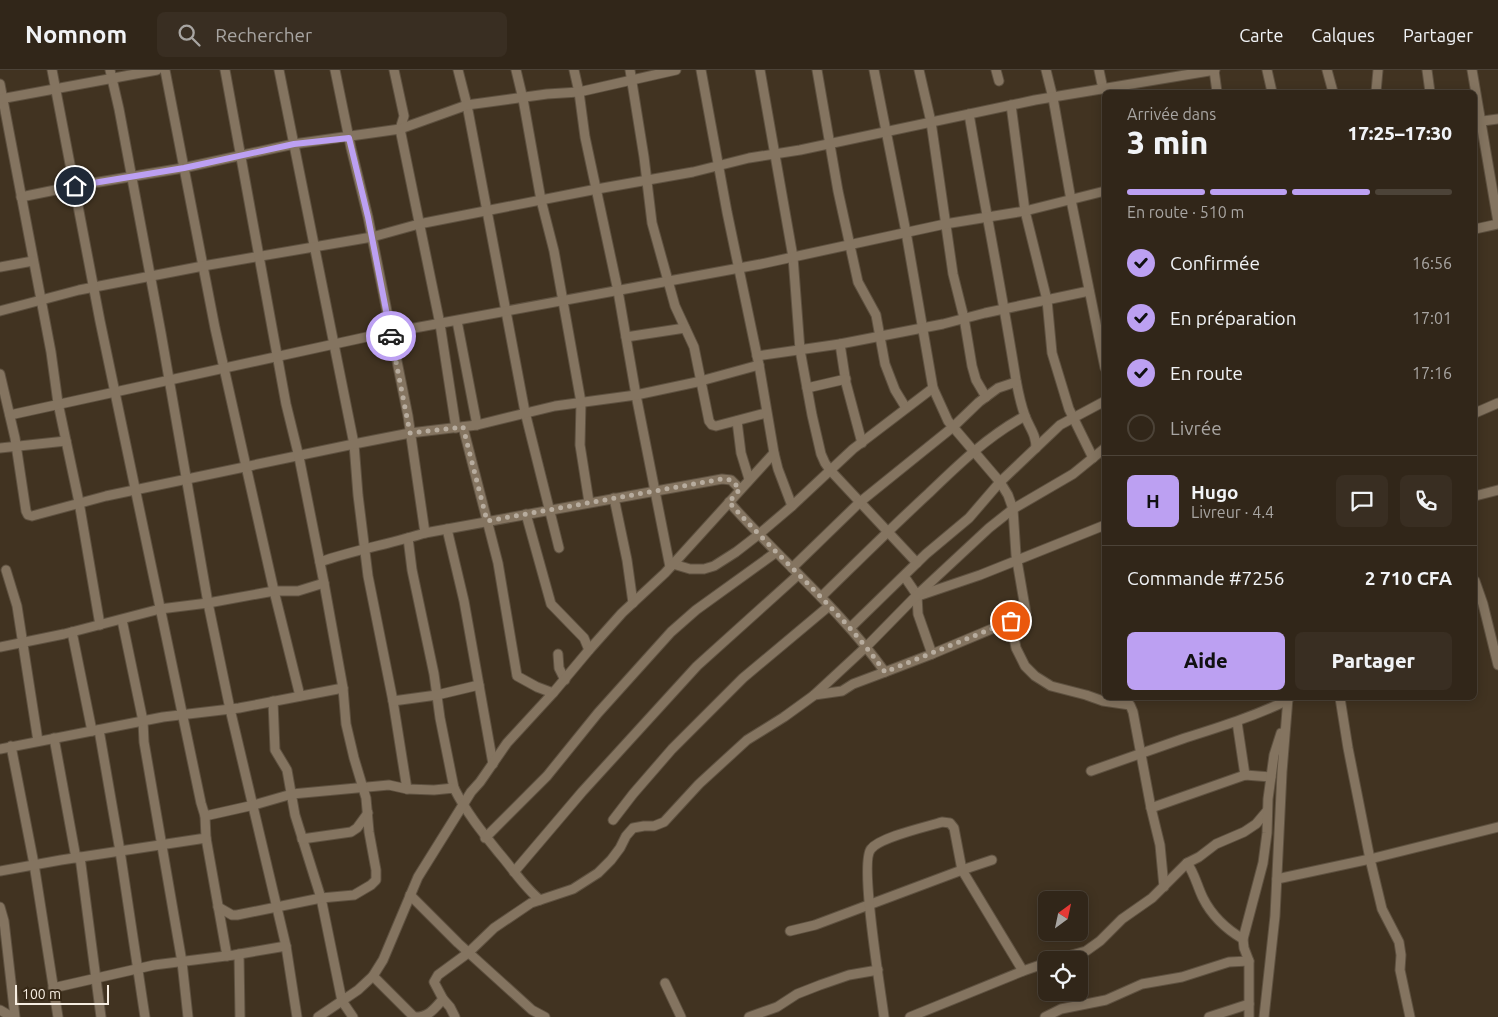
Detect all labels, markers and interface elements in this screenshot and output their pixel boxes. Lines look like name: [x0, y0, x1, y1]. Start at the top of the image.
search box: [157, 12, 507, 57]
text: Nomnom: [25, 21, 127, 48]
icon: search: [175, 21, 203, 49]
text: Rechercher: [215, 24, 312, 46]
text: Carte: [1239, 25, 1283, 45]
text: Calques: [1311, 25, 1375, 45]
text: Partager: [1403, 25, 1473, 45]
text: Arrivée dans: [1127, 105, 1216, 123]
text: 17:25–17:30: [1347, 122, 1452, 144]
text: 3 min: [1127, 124, 1208, 160]
pin: [54, 165, 96, 207]
icon: home: [61, 172, 89, 200]
text: En route · 510 m: [1127, 203, 1244, 221]
icon: check: [1127, 249, 1155, 277]
text: Confirmée: [1170, 252, 1260, 274]
text: 16:56: [1412, 254, 1452, 272]
icon: check: [1127, 304, 1155, 332]
text: En préparation: [1170, 307, 1297, 329]
text: 17:01: [1412, 309, 1452, 327]
courier: [366, 311, 416, 361]
icon: car: [377, 322, 405, 350]
icon: check: [1127, 359, 1155, 387]
text: En route: [1170, 362, 1243, 384]
text: 17:16: [1412, 364, 1452, 382]
text: Livrée: [1170, 417, 1222, 439]
button: chat: [1336, 475, 1388, 527]
button: phone: [1400, 475, 1452, 527]
text: Hugo: [1191, 481, 1239, 503]
text: H: [1146, 490, 1160, 512]
text: Livreur · 4.4: [1191, 503, 1274, 521]
text: Commande #7256: [1127, 567, 1284, 589]
text: 2 710 CFA: [1365, 567, 1452, 589]
pin: [990, 600, 1032, 642]
icon: bag: [997, 607, 1025, 635]
button: Aide: [1127, 632, 1285, 690]
button: Partager: [1295, 632, 1452, 690]
north arrow: [1038, 891, 1088, 941]
map controls: [1038, 891, 1088, 1001]
button: locate: [1038, 951, 1088, 1001]
scale bar: [15, 982, 109, 1005]
text: 100 m: [22, 986, 61, 1002]

